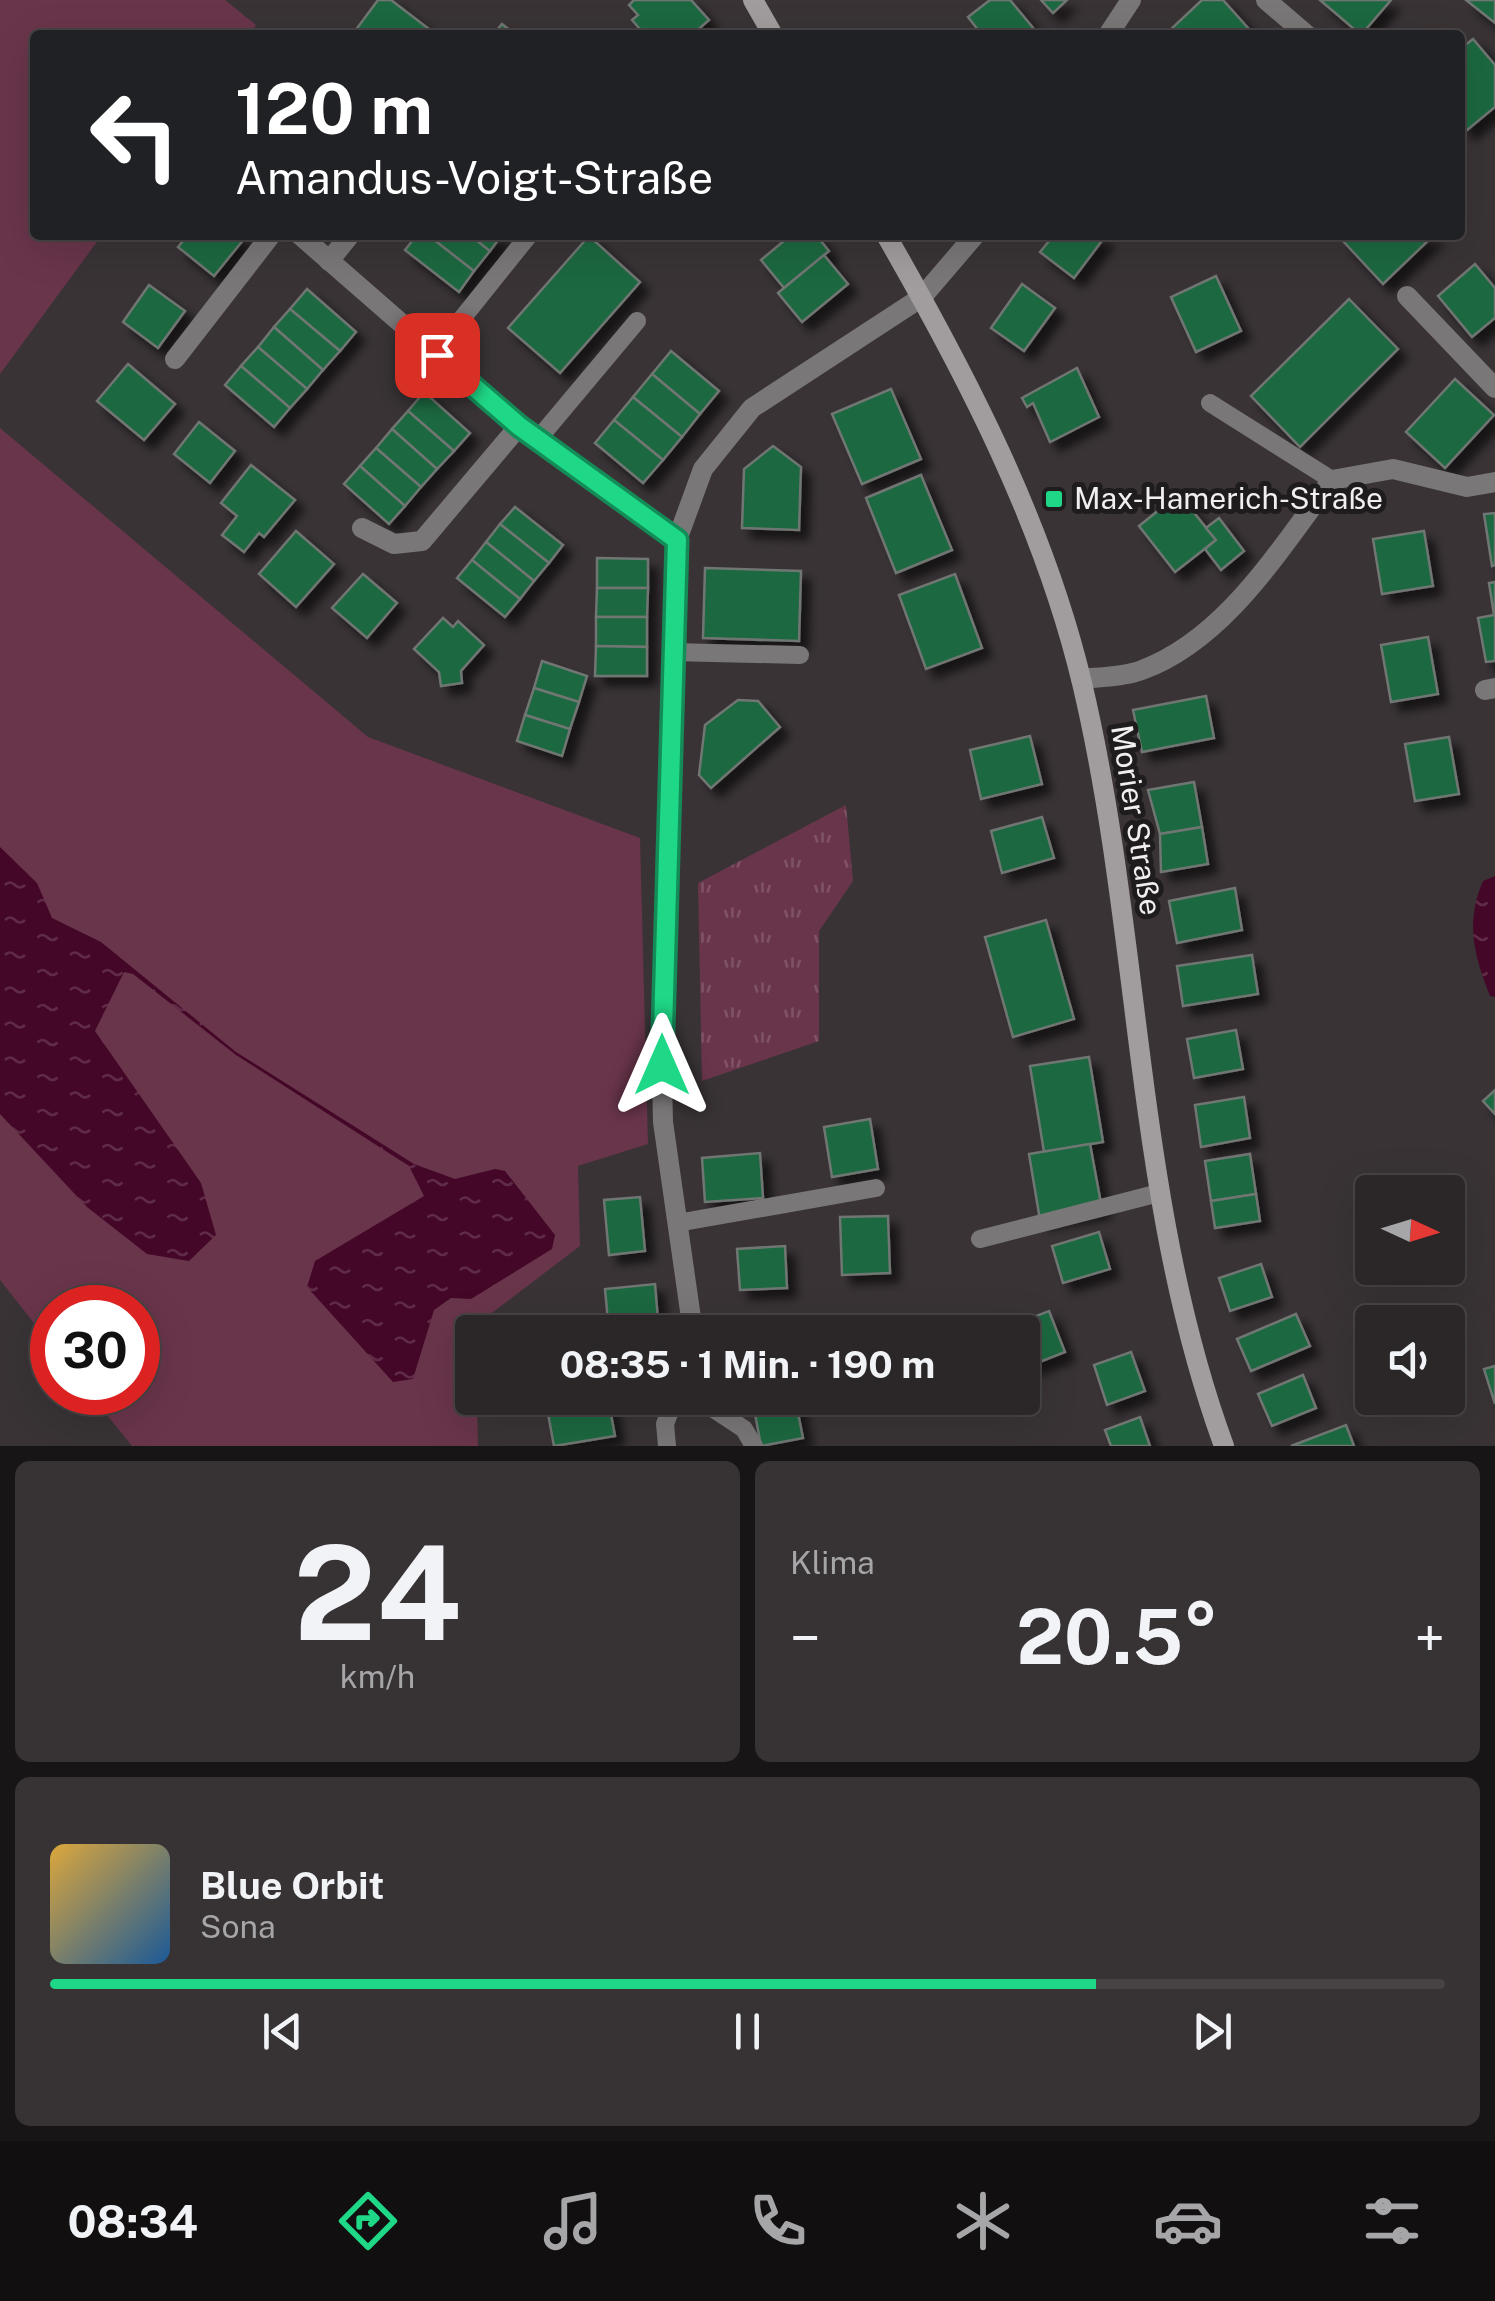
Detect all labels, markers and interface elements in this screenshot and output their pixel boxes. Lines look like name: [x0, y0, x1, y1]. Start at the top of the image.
text: 120 m: [235, 67, 433, 150]
icon: left: [70, 70, 200, 200]
text: Amandus-Voigt-Straße: [235, 151, 713, 204]
pin: [395, 313, 480, 398]
icon: arrive: [410, 328, 465, 383]
place label: Max-Hamerich-Straße: [1074, 480, 1383, 516]
marker: Max-Hamerich-Straße: [1043, 488, 1065, 510]
street label: Morier Straße: [1104, 722, 1170, 918]
position arrow: [610, 1013, 714, 1117]
north arrow: [1355, 1175, 1465, 1285]
map controls: [1355, 1175, 1465, 1415]
speed limit sign: 30: [30, 1285, 160, 1415]
button: sound: [1355, 1305, 1465, 1415]
text: 08:35 · 1 Min. · 190 m: [560, 1342, 935, 1387]
text: 24: [294, 1517, 461, 1669]
text: Klima: [790, 1544, 875, 1581]
text: 20.5°: [1016, 1593, 1219, 1681]
text: −: [790, 1606, 821, 1670]
text: +: [1414, 1606, 1445, 1670]
text: km/h: [340, 1658, 415, 1695]
text: Blue Orbit: [200, 1863, 384, 1908]
text: Sona: [200, 1908, 276, 1945]
icon: previous: [255, 2004, 310, 2059]
icon: pause: [720, 2004, 775, 2059]
icon: next: [1185, 2004, 1240, 2059]
icon: directions: [333, 2186, 403, 2256]
icon: music: [538, 2186, 608, 2256]
icon: phone: [743, 2186, 813, 2256]
icon: climate: [948, 2186, 1018, 2256]
icon: car: [1153, 2186, 1223, 2256]
icon: filters: [1357, 2186, 1427, 2256]
text: 08:34: [67, 2195, 198, 2248]

